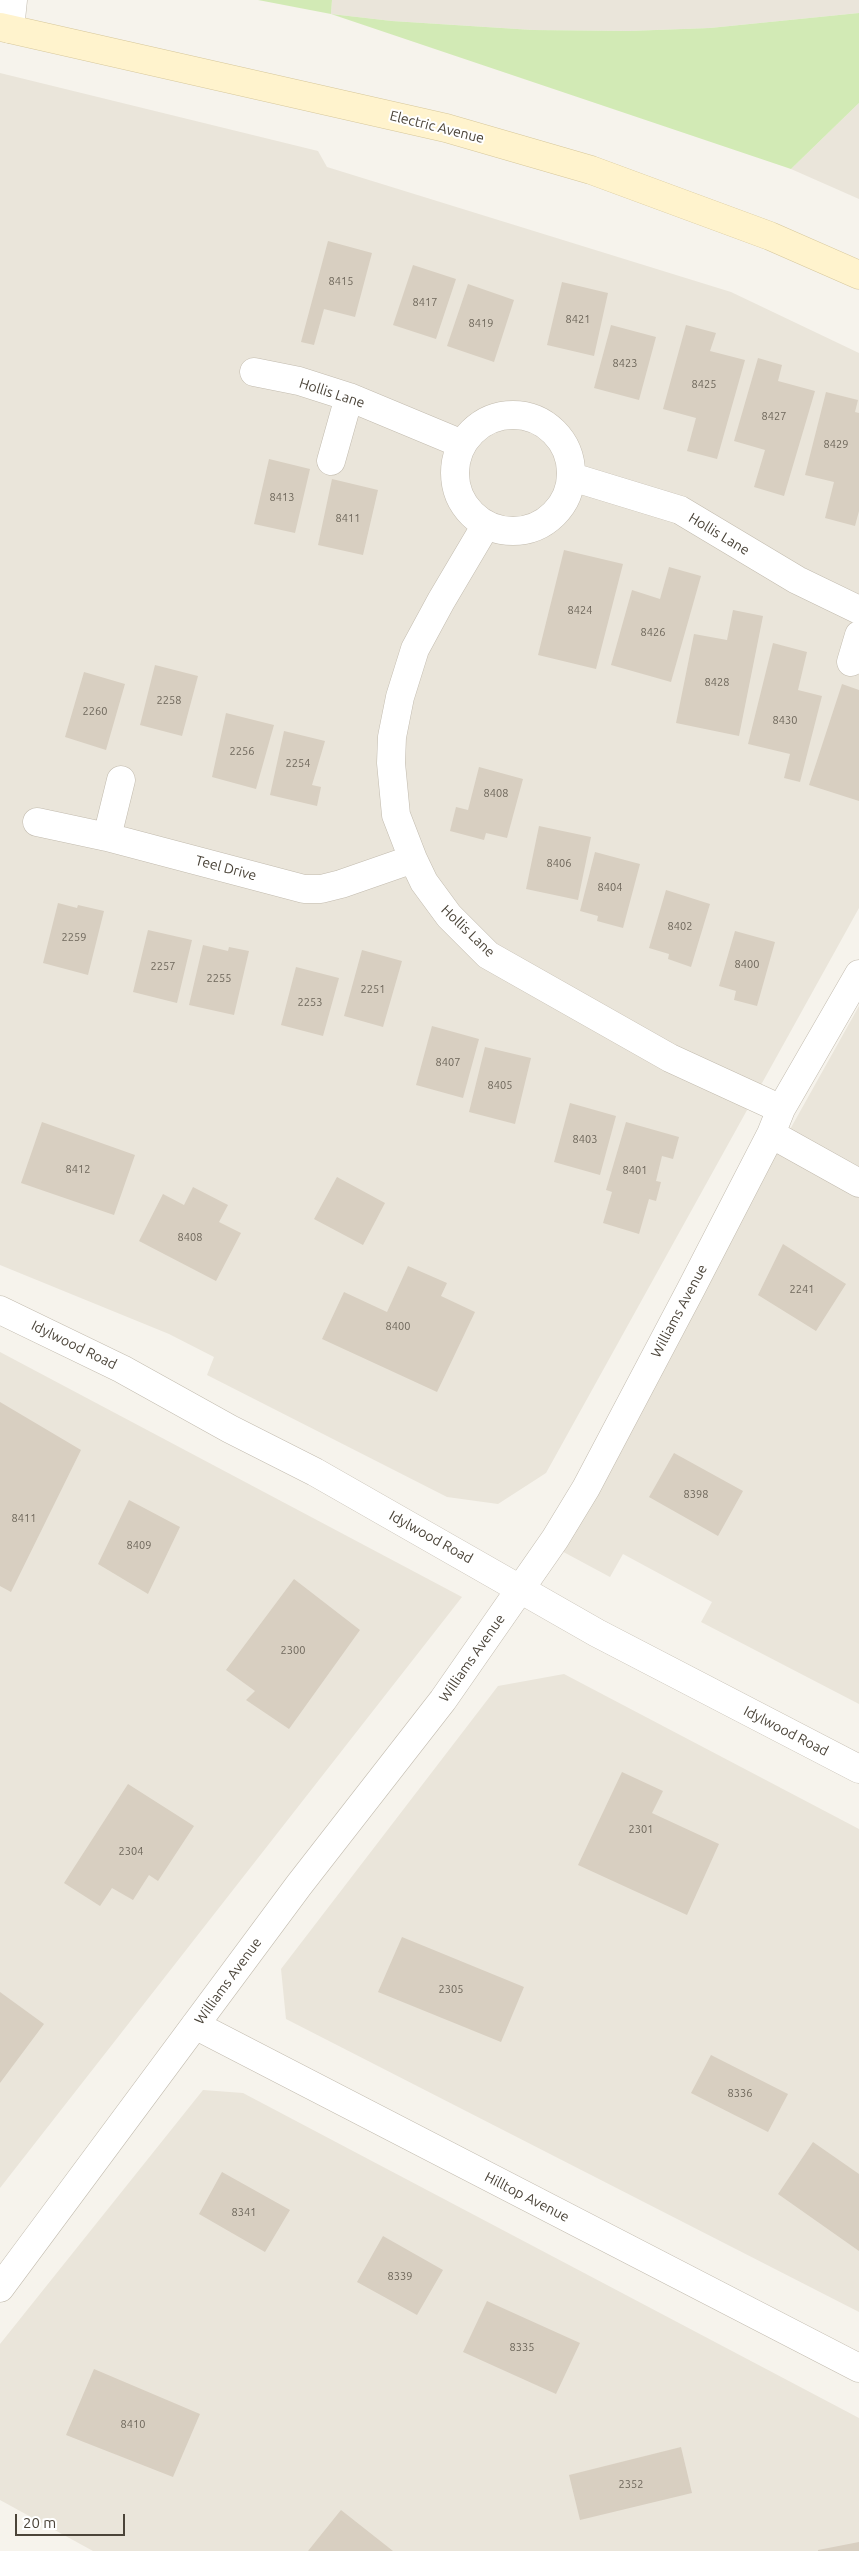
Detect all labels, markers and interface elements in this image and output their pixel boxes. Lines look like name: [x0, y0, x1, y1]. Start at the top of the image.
street label: Electric Avenue: [388, 107, 486, 147]
house number: 8415: [329, 274, 353, 288]
house number: 8417: [413, 295, 437, 309]
house number: 8421: [566, 312, 590, 326]
house number: 8419: [469, 316, 493, 330]
house number: 8423: [613, 356, 637, 370]
street label: Hollis Lane: [297, 375, 367, 411]
house number: 8425: [692, 377, 716, 391]
house number: 8427: [762, 409, 786, 423]
house number: 8429: [824, 437, 848, 451]
house number: 8413: [270, 490, 294, 504]
street label: Hollis Lane: [686, 509, 752, 559]
house number: 8411: [336, 511, 360, 525]
house number: 8424: [568, 603, 592, 617]
house number: 8426: [641, 625, 665, 639]
house number: 8428: [705, 675, 729, 689]
house number: 2258: [157, 693, 181, 707]
house number: 2260: [83, 704, 107, 718]
house number: 8430: [773, 713, 797, 727]
house number: 2256: [230, 744, 254, 758]
house number: 2254: [286, 756, 310, 770]
house number: 8408: [484, 786, 508, 800]
street label: Teel Drive: [194, 852, 258, 884]
house number: 8406: [547, 856, 571, 870]
house number: 8404: [598, 880, 622, 894]
street label: Hollis Lane: [438, 901, 498, 961]
house number: 8402: [668, 919, 692, 933]
house number: 2259: [62, 930, 86, 944]
house number: 8400: [735, 957, 759, 971]
house number: 2257: [151, 959, 175, 973]
house number: 2255: [207, 971, 231, 985]
house number: 2251: [361, 982, 385, 996]
house number: 2253: [298, 995, 322, 1009]
house number: 8407: [436, 1055, 460, 1069]
house number: 8405: [488, 1078, 512, 1092]
house number: 8403: [573, 1132, 597, 1146]
house number: 8412: [66, 1162, 90, 1176]
house number: 8401: [623, 1163, 647, 1177]
house number: 8408: [178, 1230, 202, 1244]
street label: Williams Avenue: [647, 1262, 711, 1360]
house number: 2241: [790, 1282, 814, 1296]
street label: Idylwood Road: [28, 1317, 120, 1373]
house number: 8400: [386, 1319, 410, 1333]
house number: 8398: [684, 1487, 708, 1501]
street label: Idylwood Road: [386, 1507, 476, 1567]
house number: 8411: [12, 1511, 36, 1525]
house number: 8409: [127, 1538, 151, 1552]
street label: Williams Avenue: [436, 1611, 508, 1705]
house number: 2300: [281, 1643, 305, 1657]
street label: Idylwood Road: [741, 1702, 831, 1760]
house number: 2301: [629, 1822, 653, 1836]
house number: 2304: [119, 1844, 143, 1858]
street label: Williams Avenue: [191, 1934, 265, 2028]
house number: 2305: [439, 1982, 463, 1996]
house number: 8336: [728, 2086, 752, 2100]
street label: Hilltop Avenue: [482, 2168, 572, 2226]
house number: 8341: [232, 2205, 256, 2219]
house number: 8339: [388, 2269, 412, 2283]
house number: 8335: [510, 2340, 534, 2354]
house number: 8410: [121, 2417, 145, 2431]
house number: 2352: [619, 2477, 643, 2491]
scale bar: [18, 2504, 128, 2536]
text: 20 m: [23, 2514, 56, 2531]

